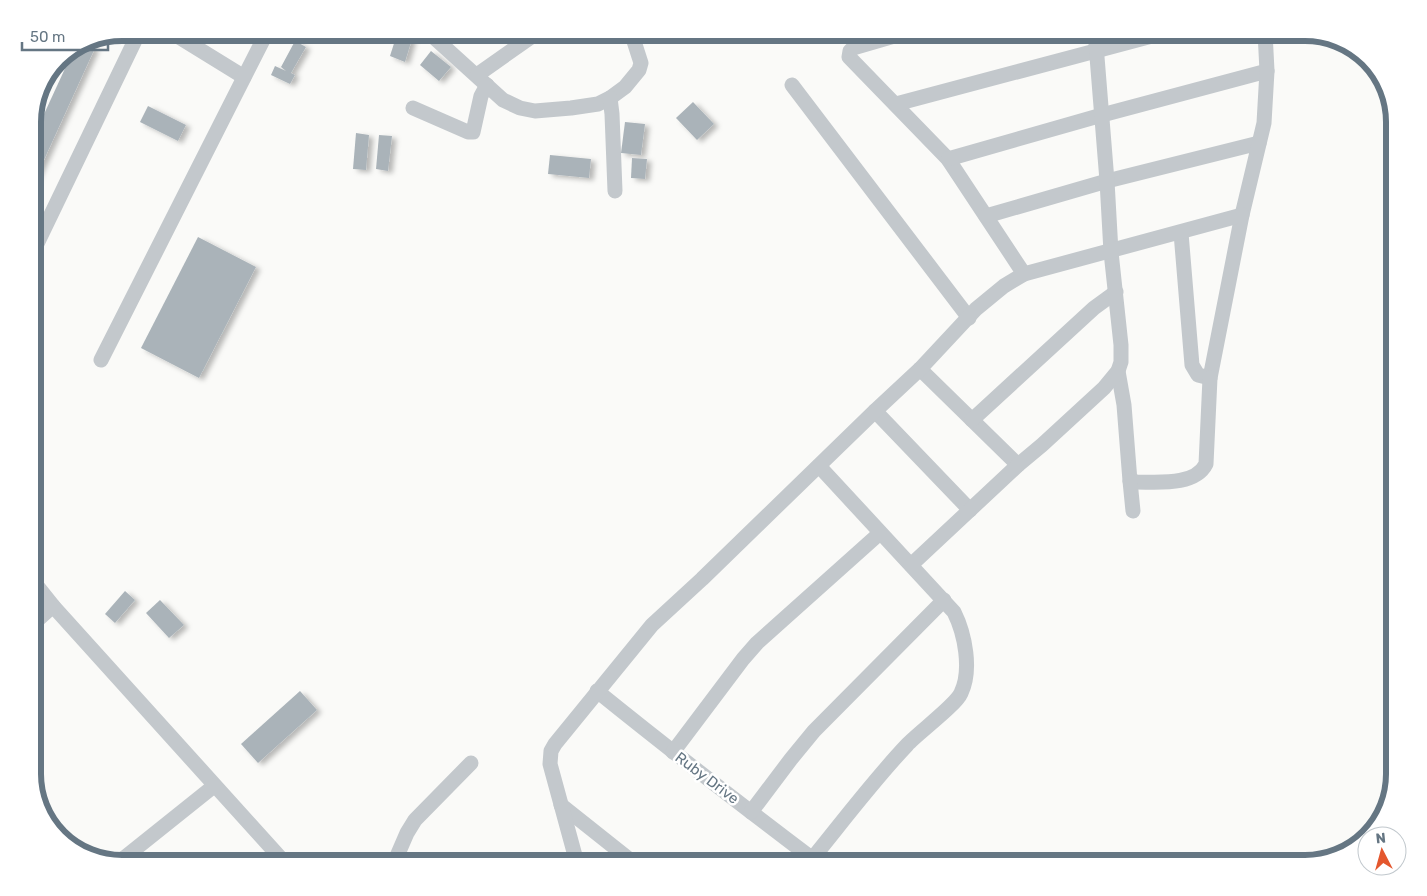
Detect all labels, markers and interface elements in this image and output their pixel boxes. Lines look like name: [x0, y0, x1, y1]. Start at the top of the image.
scale bar: [22, 20, 109, 52]
text: 50 m: [30, 28, 65, 46]
street label: Ruby Drive: [672, 748, 742, 808]
north arrow: [1357, 826, 1407, 876]
text: N: [1375, 830, 1387, 848]

